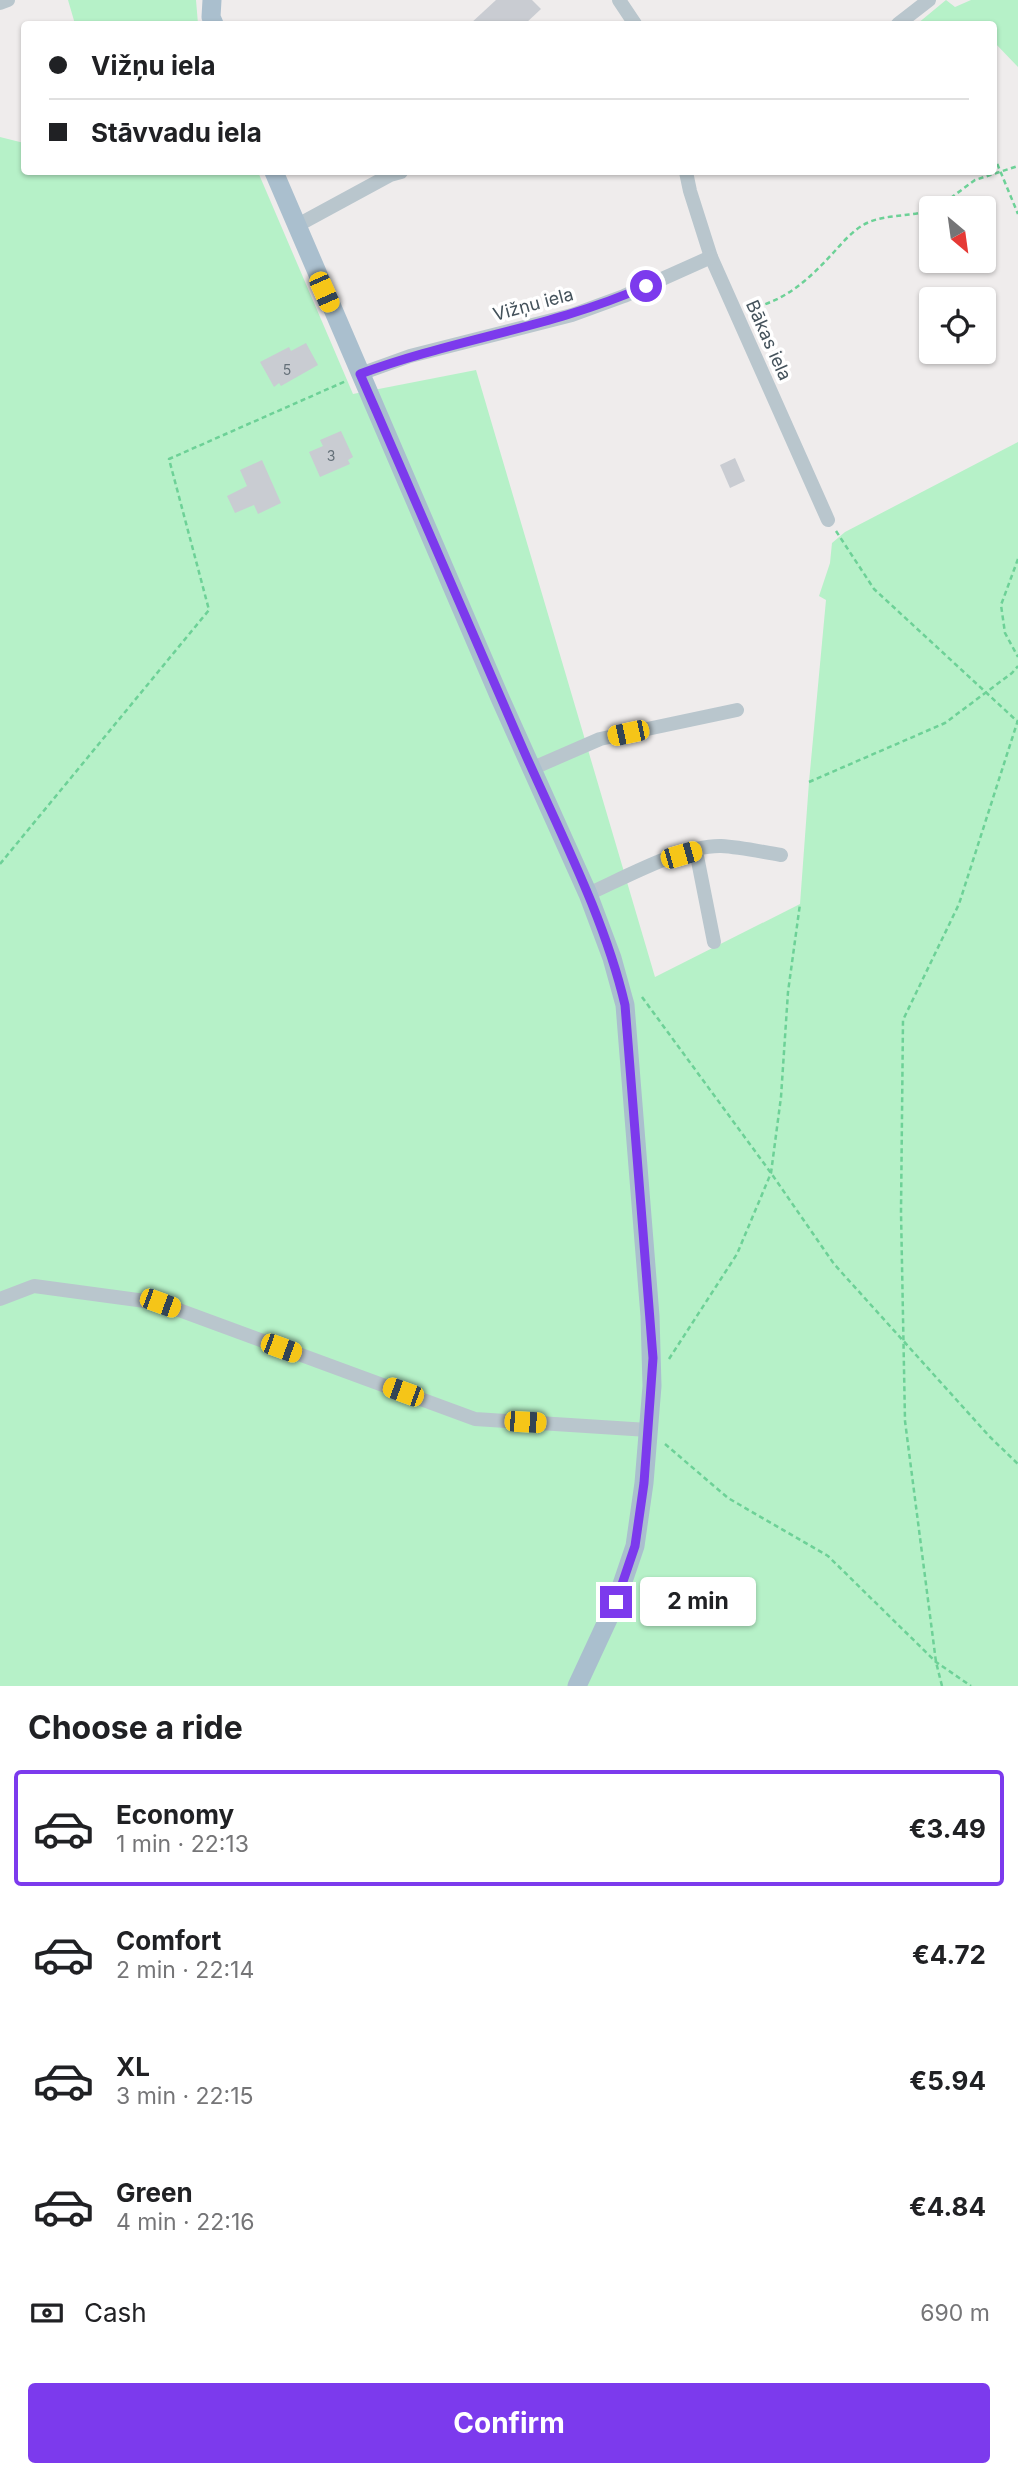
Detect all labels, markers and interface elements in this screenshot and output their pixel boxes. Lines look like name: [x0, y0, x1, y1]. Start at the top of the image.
text: Vižņu iela: [91, 50, 216, 81]
text: Stāvvadu iela: [91, 117, 262, 148]
north arrow: [919, 196, 996, 273]
map controls: [919, 196, 996, 364]
car: [306, 269, 343, 315]
route start: [630, 270, 662, 302]
street label: Vižņu iela: [490, 283, 576, 326]
button: locate: [919, 287, 996, 364]
street label: Bākas iela: [742, 297, 796, 383]
house number: 5: [283, 361, 291, 378]
house number: 3: [327, 447, 335, 464]
car: [606, 718, 651, 748]
car: [658, 839, 705, 871]
car: [137, 1286, 184, 1320]
car: [258, 1331, 305, 1365]
car: [380, 1375, 427, 1409]
car: [504, 1410, 547, 1434]
callout: 2 min: [640, 1578, 756, 1626]
route end: [600, 1586, 632, 1618]
text: 2 min: [667, 1587, 729, 1615]
text: Choose a ride: [28, 1708, 243, 1747]
icon: car: [32, 1797, 95, 1860]
text: Economy: [116, 1799, 234, 1830]
text: €3.49: [909, 1813, 986, 1844]
text: 1 min · 22:13: [116, 1830, 249, 1858]
icon: car: [32, 1923, 95, 1986]
text: Comfort: [116, 1925, 221, 1956]
text: €4.72: [912, 1939, 986, 1970]
text: 2 min · 22:14: [116, 1956, 254, 1984]
icon: car: [32, 2049, 95, 2112]
text: XL: [116, 2051, 150, 2082]
text: €5.94: [909, 2065, 986, 2096]
text: 3 min · 22:15: [116, 2082, 254, 2110]
icon: car: [32, 2175, 95, 2238]
text: Green: [116, 2177, 193, 2208]
text: €4.84: [909, 2191, 986, 2222]
text: 4 min · 22:16: [116, 2208, 255, 2236]
icon: cash: [28, 2294, 66, 2332]
text: Cash: [84, 2297, 147, 2328]
text: 690 m: [920, 2299, 990, 2327]
button: Confirm: [28, 2383, 990, 2463]

